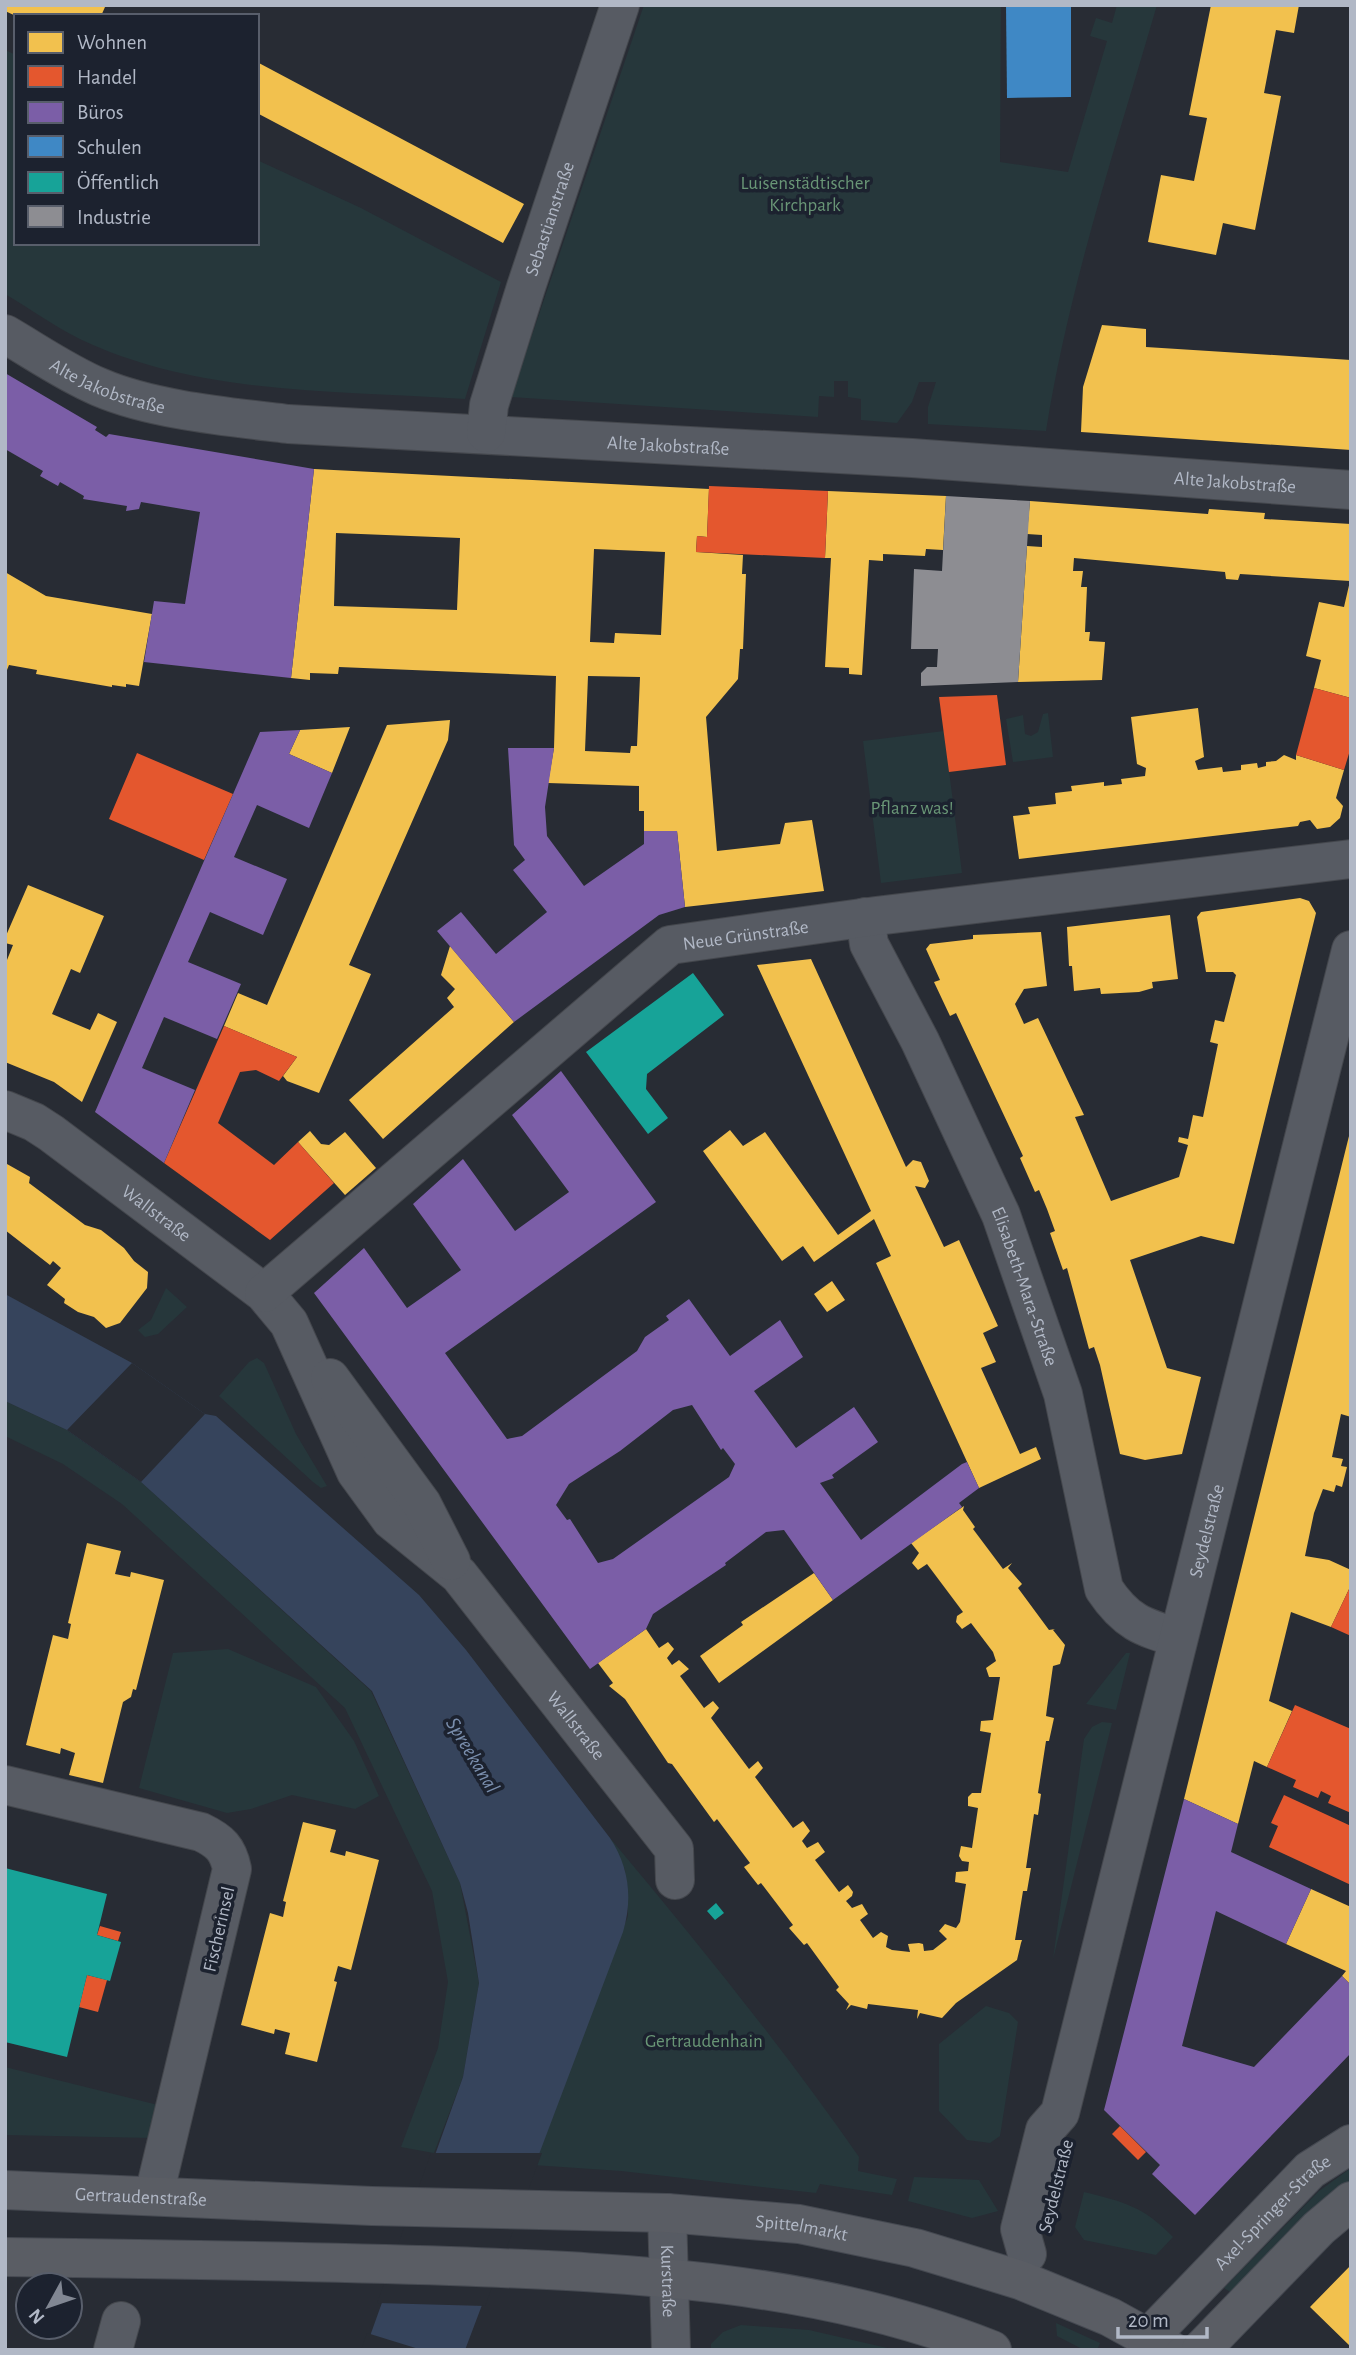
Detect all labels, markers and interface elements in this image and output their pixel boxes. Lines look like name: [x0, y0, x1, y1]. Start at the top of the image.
legend: [14, 14, 259, 245]
text: Wohnen: [77, 32, 147, 53]
text: Handel: [77, 67, 137, 88]
text: Büros: [77, 102, 124, 123]
text: Schulen: [77, 137, 142, 158]
street label: Sebastianstraße: [522, 159, 578, 279]
text: Öffentlich: [77, 171, 159, 193]
park label: Luisenstädtischer Kirchpark: [740, 174, 870, 215]
text: Industrie: [77, 207, 151, 228]
street label: Alte Jakobstraße: [46, 356, 167, 417]
street label: Alte Jakobstraße: [607, 433, 730, 459]
street label: Alte Jakobstraße: [1173, 469, 1297, 497]
park label: Pflanz was!: [870, 799, 954, 818]
street label: Neue Grünstraße: [682, 918, 810, 954]
street label: Wallstraße: [118, 1182, 194, 1246]
street label: Elisabeth-Mara-Straße: [988, 1204, 1061, 1369]
street label: Seydelstraße: [1186, 1482, 1228, 1580]
street label: Wallstraße: [543, 1688, 608, 1764]
water label: Spreekanal: [441, 1714, 503, 1797]
street label: Fischerinsel: [200, 1885, 238, 1974]
park label: Gertraudenhain: [645, 2032, 763, 2051]
street label: Seydelstraße: [1036, 2138, 1077, 2235]
street label: Axel-Springer-Straße: [1211, 2152, 1334, 2274]
street label: Gertraudenstraße: [74, 2185, 207, 2210]
street label: Spittelmarkt: [755, 2212, 849, 2245]
street label: Kurstraße: [657, 2244, 678, 2318]
north arrow: [14, 2271, 84, 2341]
scale bar: [1118, 2296, 1207, 2340]
text: N: [26, 2305, 49, 2327]
text: 20 m: [1128, 2310, 1169, 2331]

